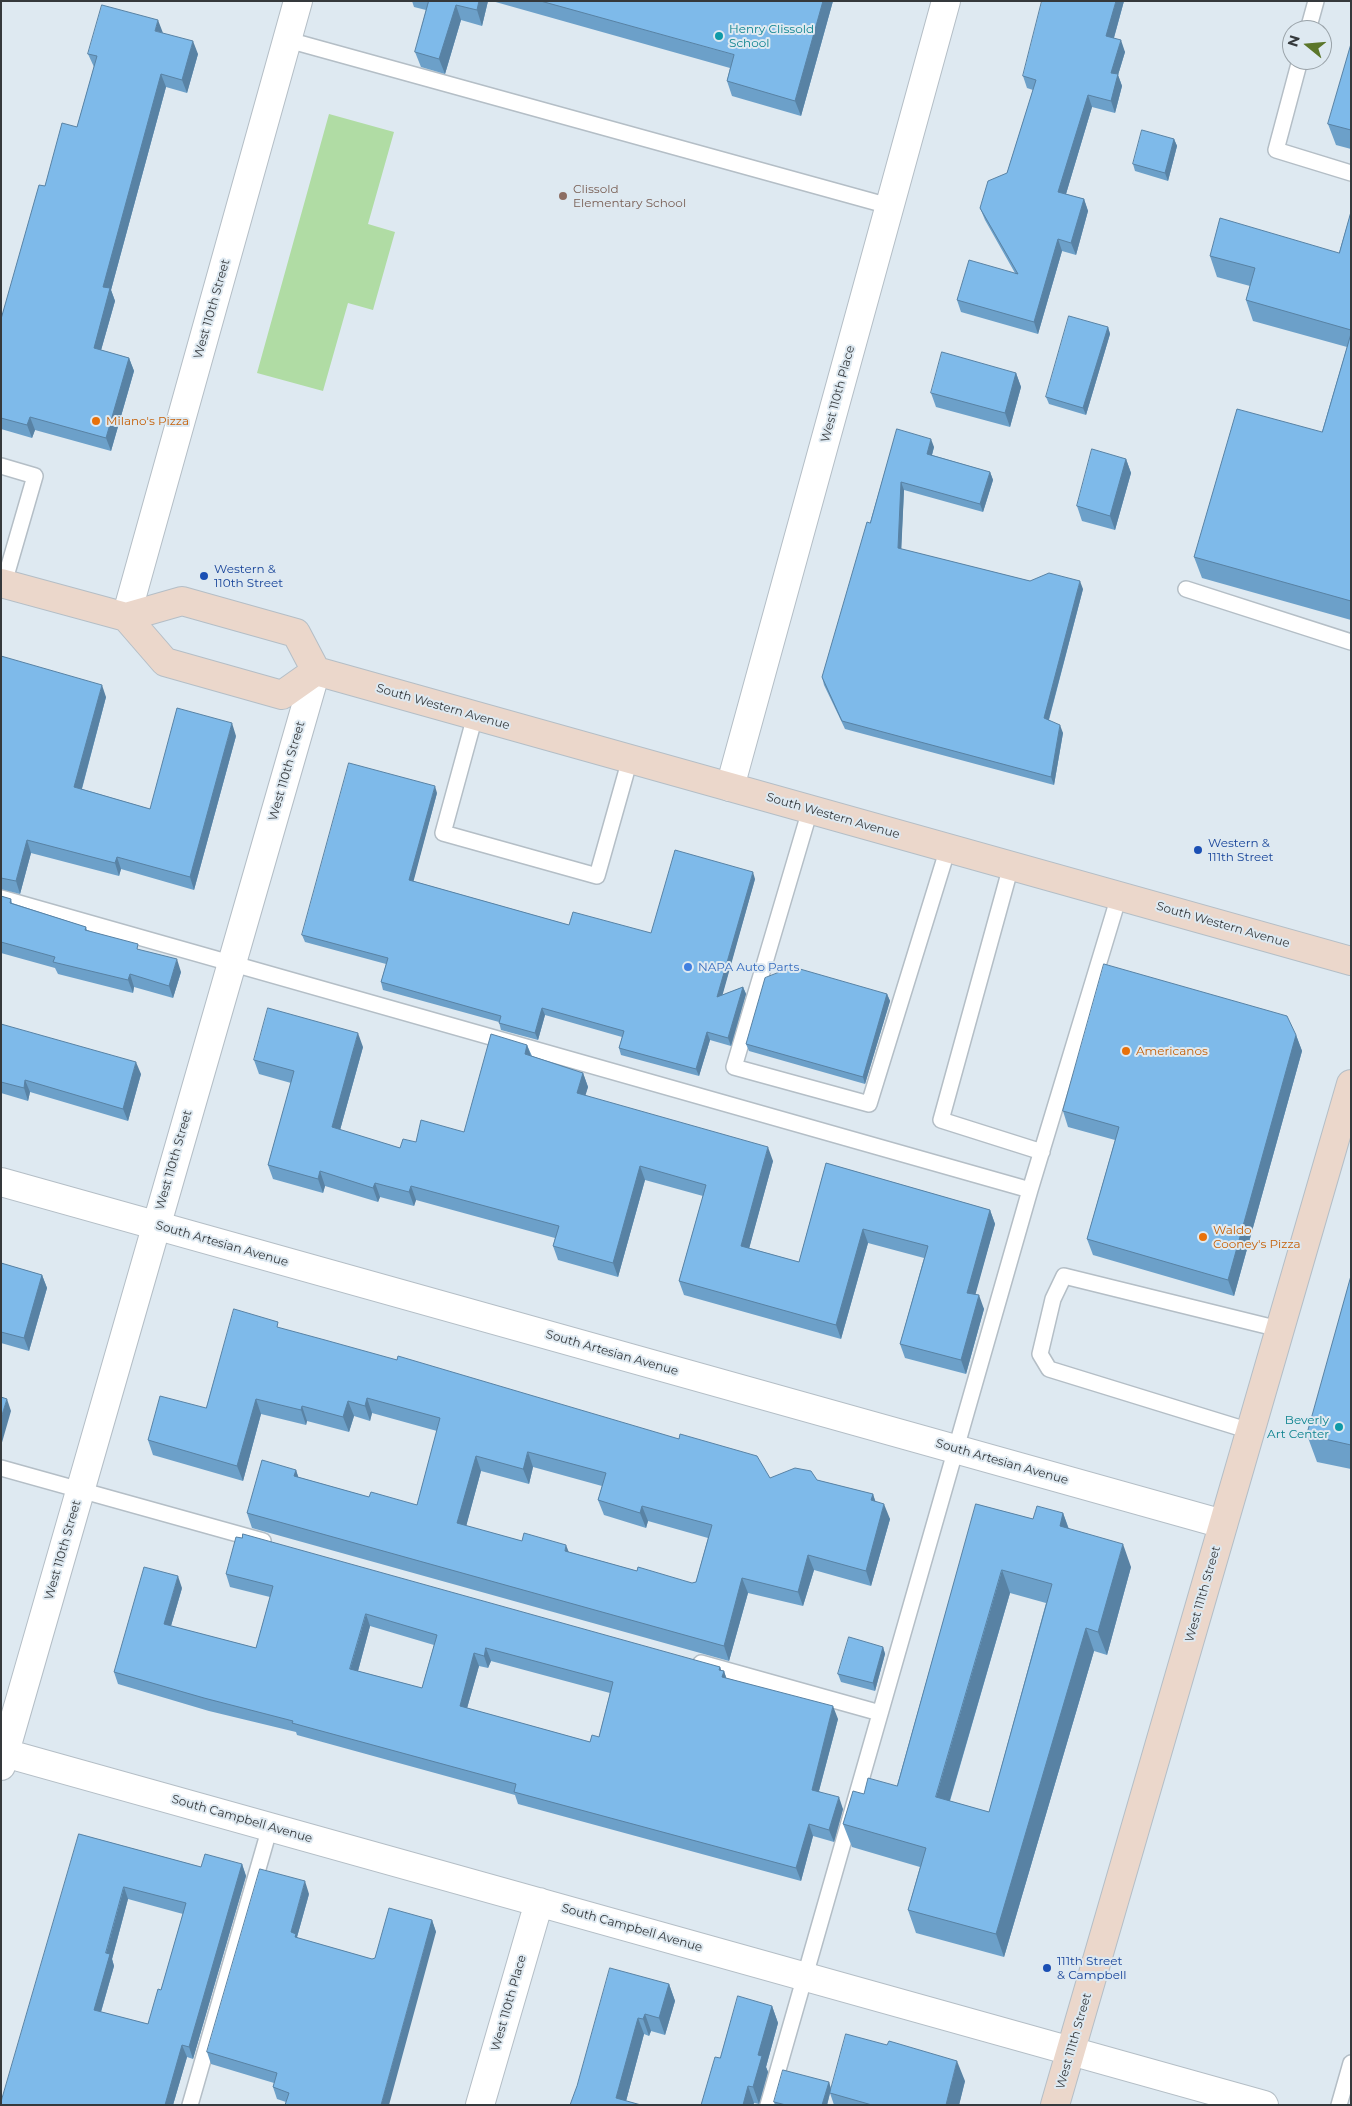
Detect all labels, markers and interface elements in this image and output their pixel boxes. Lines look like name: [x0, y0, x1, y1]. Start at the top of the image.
north arrow: [1282, 20, 1332, 70]
place label: Henry Clissold School: [729, 22, 814, 50]
marker: Henry Clissold School: [713, 30, 725, 42]
text: N: [1283, 33, 1304, 49]
place label: Clissold Elementary School: [573, 182, 686, 210]
marker: Clissold Elementary School: [557, 190, 569, 202]
street label: West 110th Street: [191, 258, 233, 360]
street label: West 110th Place: [818, 344, 858, 444]
place label: Milano's Pizza: [106, 414, 189, 428]
marker: Milano's Pizza: [90, 415, 102, 427]
place label: Western & 110th Street: [214, 562, 283, 590]
marker: Western & 110th Street: [198, 570, 210, 582]
street label: South Western Avenue: [375, 681, 511, 733]
street label: West 110th Street: [266, 720, 308, 822]
street label: South Western Avenue: [765, 790, 901, 842]
place label: Western & 111th Street: [1208, 836, 1273, 864]
marker: Western & 111th Street: [1192, 844, 1204, 856]
street label: South Western Avenue: [1155, 899, 1291, 951]
place label: NAPA Auto Parts: [698, 960, 799, 974]
marker: NAPA Auto Parts: [682, 961, 694, 973]
place label: Americanos: [1136, 1044, 1208, 1058]
marker: Americanos: [1120, 1045, 1132, 1057]
street label: West 110th Street: [153, 1109, 195, 1211]
street label: South Artesian Avenue: [154, 1218, 290, 1270]
place label: Waldo Cooney's Pizza: [1213, 1223, 1301, 1251]
marker: Waldo Cooney's Pizza: [1197, 1231, 1209, 1243]
street label: South Artesian Avenue: [544, 1327, 680, 1379]
place label: Beverly Art Center: [1267, 1413, 1329, 1441]
marker: Beverly Art Center: [1333, 1421, 1345, 1433]
street label: South Artesian Avenue: [934, 1436, 1070, 1488]
street label: West 110th Street: [42, 1499, 84, 1601]
street label: West 111th Street: [1182, 1544, 1224, 1644]
street label: South Campbell Avenue: [170, 1792, 314, 1846]
street label: South Campbell Avenue: [560, 1901, 704, 1955]
street label: West 110th Place: [488, 1953, 530, 2053]
place label: 111th Street & Campbell: [1057, 1954, 1126, 1982]
marker: 111th Street & Campbell: [1041, 1962, 1053, 1974]
street label: West 111th Street: [1053, 1991, 1095, 2091]

